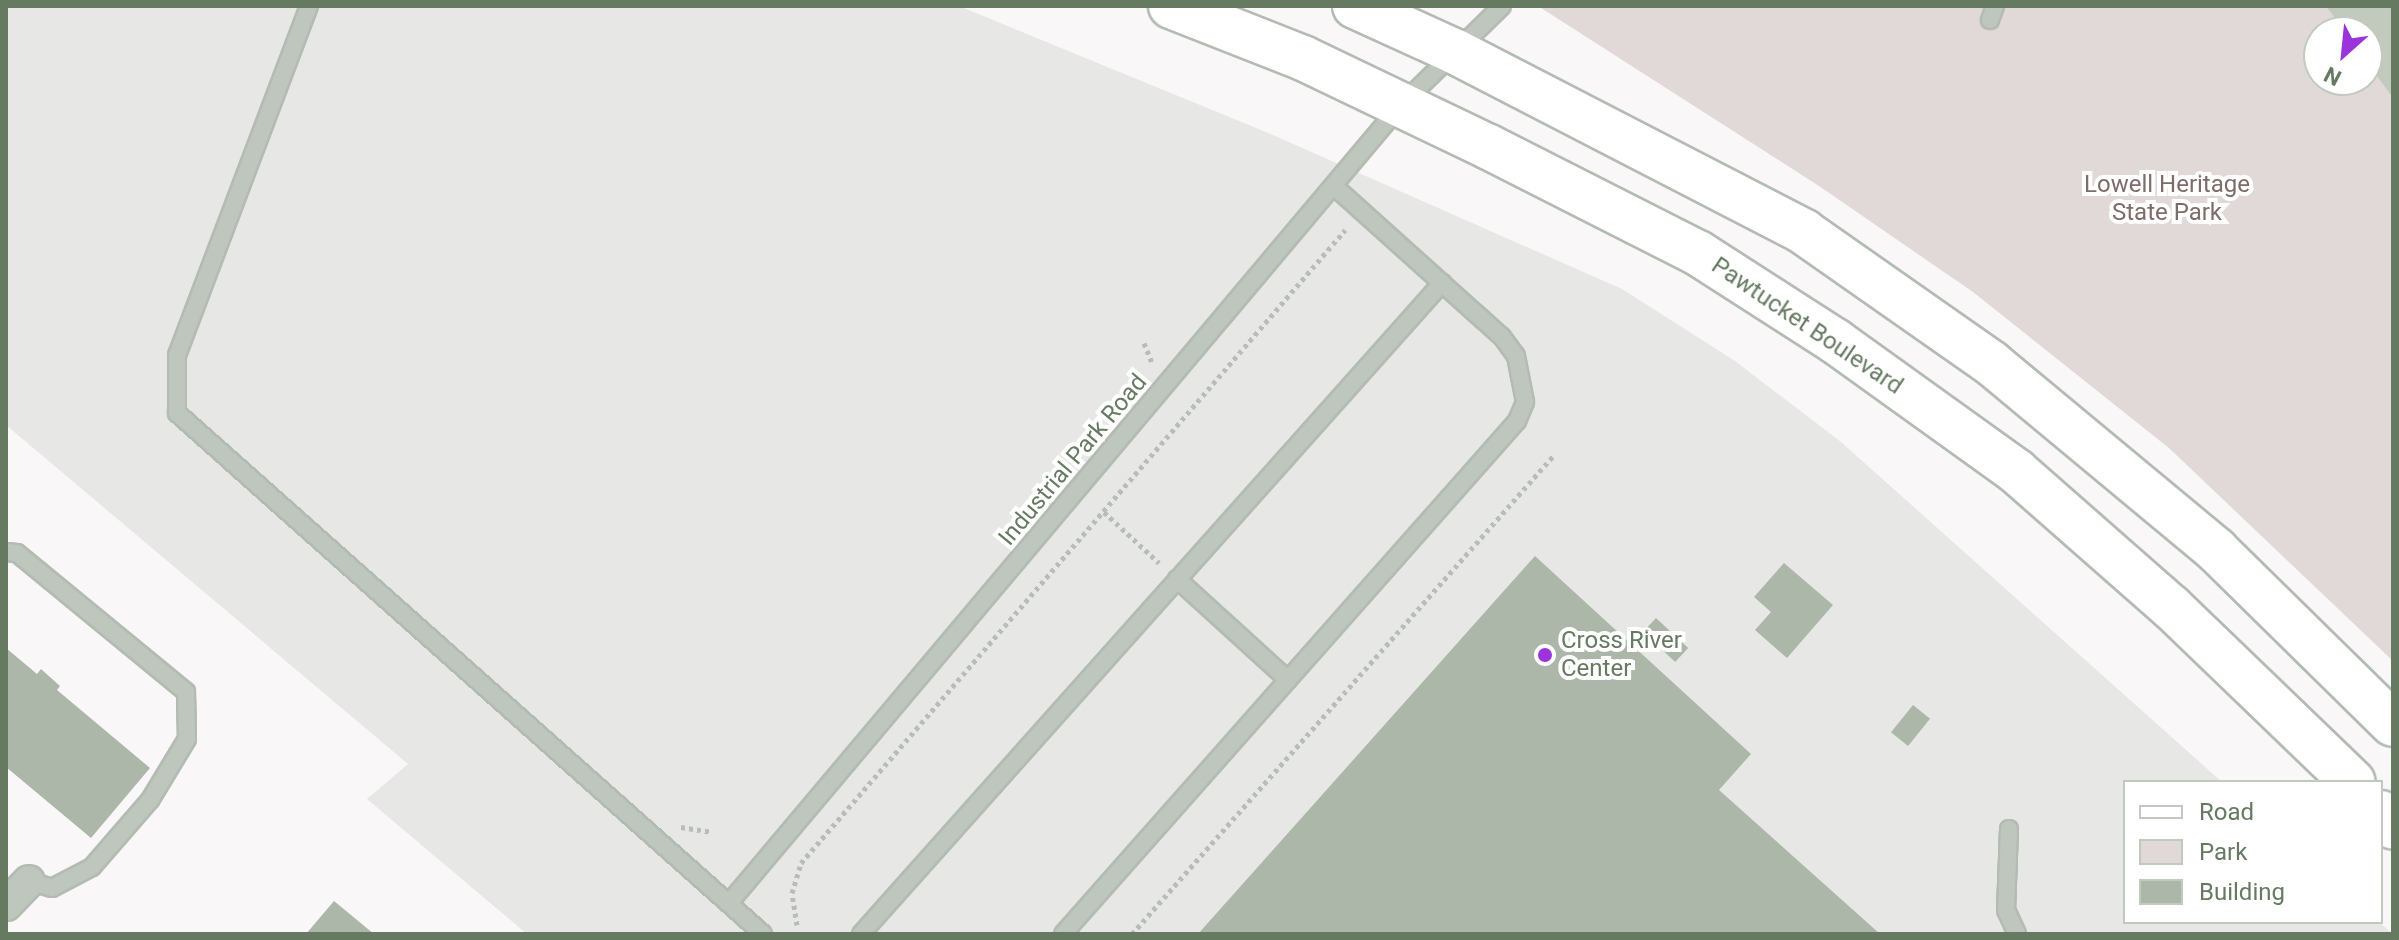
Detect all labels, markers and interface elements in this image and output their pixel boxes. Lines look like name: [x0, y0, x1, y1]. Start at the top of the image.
north arrow: [2303, 16, 2383, 96]
text: N: [2320, 61, 2345, 91]
park label: Lowell Heritage State Park: [2084, 171, 2250, 227]
street label: Pawtucket Boulevard: [1706, 251, 1908, 401]
street label: Industrial Park Road: [993, 368, 1153, 552]
place label: Cross River Center: [1561, 627, 1682, 683]
marker: Cross River Center: [1536, 646, 1554, 664]
legend: [2123, 780, 2383, 924]
text: Road: [2199, 798, 2254, 826]
text: Park: [2199, 838, 2247, 866]
text: Building: [2199, 878, 2285, 906]

